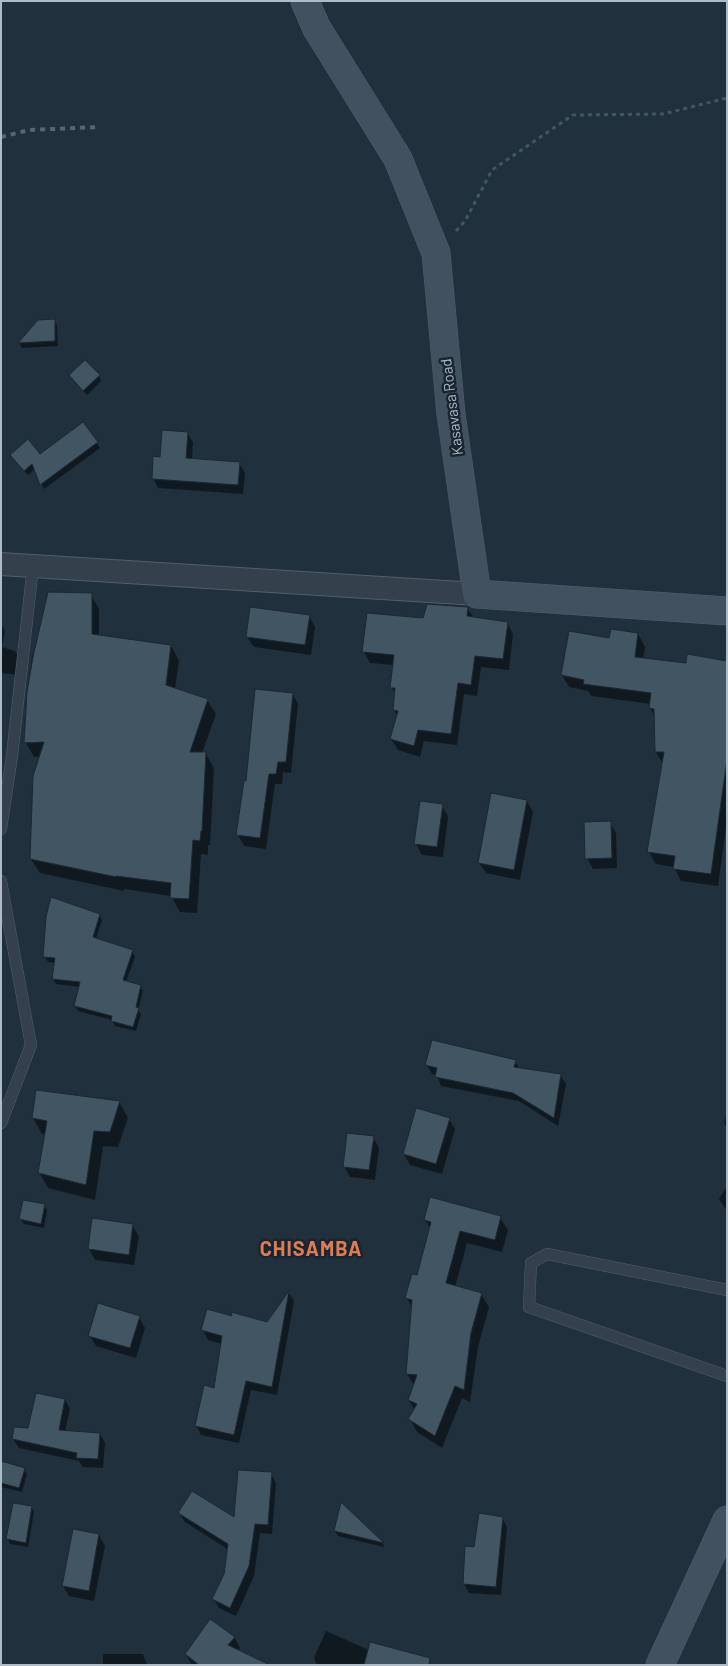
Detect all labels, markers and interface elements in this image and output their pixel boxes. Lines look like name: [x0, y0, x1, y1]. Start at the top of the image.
street label: Kasavasa Road: [437, 358, 467, 456]
district label: CHISAMBA: [259, 1237, 363, 1261]

